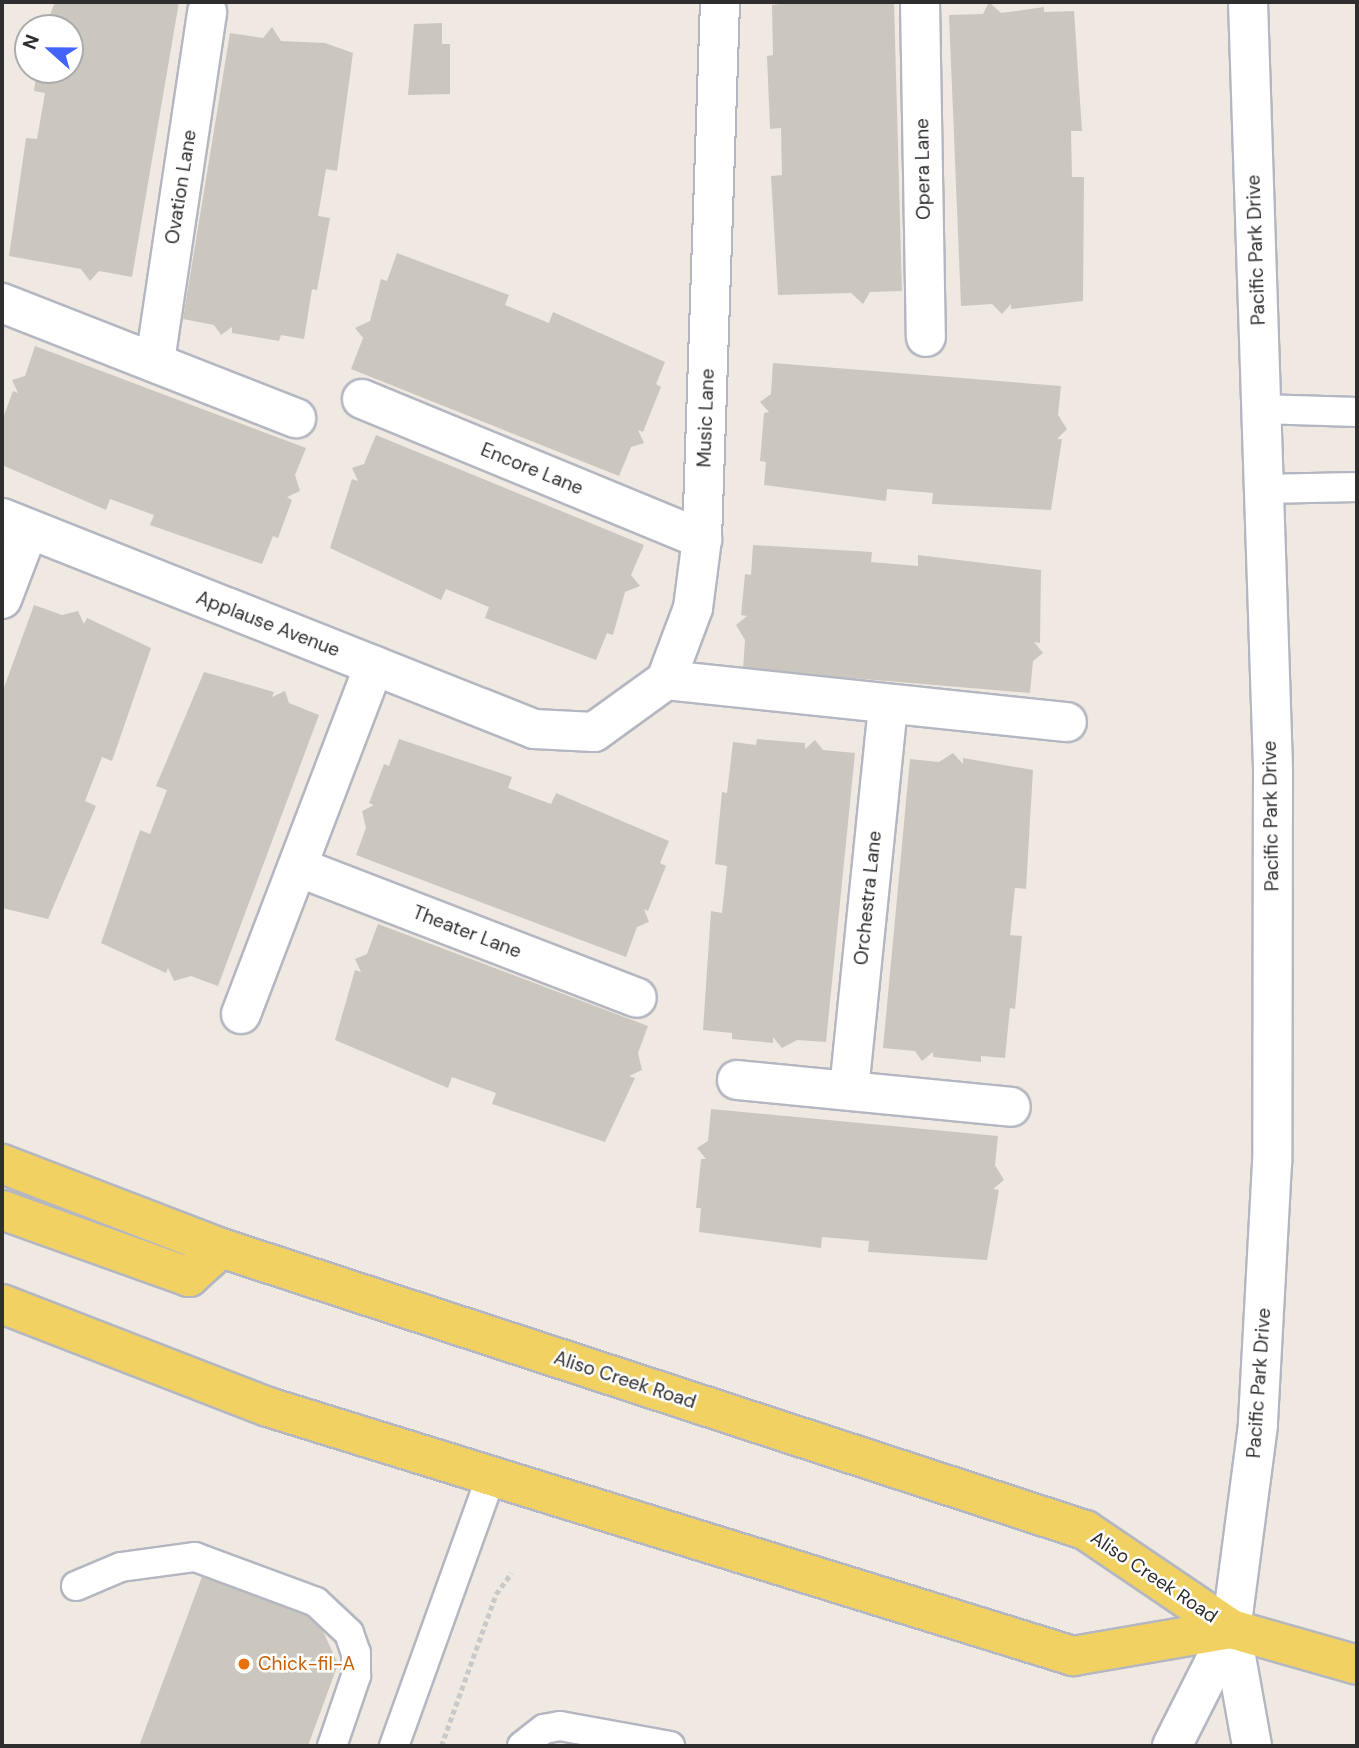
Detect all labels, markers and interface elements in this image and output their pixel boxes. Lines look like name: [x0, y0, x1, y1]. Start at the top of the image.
north arrow: [14, 14, 84, 84]
text: N: [17, 31, 45, 53]
street label: Opera Lane: [911, 118, 935, 220]
street label: Ovation Lane: [161, 128, 201, 246]
street label: Pacific Park Drive: [1242, 174, 1270, 326]
street label: Music Lane: [693, 368, 719, 468]
street label: Encore Lane: [478, 438, 586, 500]
street label: Applause Avenue: [193, 586, 343, 662]
street label: Pacific Park Drive: [1258, 741, 1284, 891]
street label: Orchestra Lane: [850, 830, 886, 966]
street label: Theater Lane: [409, 901, 525, 963]
street label: Pacific Park Drive: [1242, 1307, 1276, 1459]
street label: Aliso Creek Road: [551, 1346, 699, 1414]
street label: Aliso Creek Road: [1086, 1526, 1222, 1628]
place label: Chick-fil-A: [258, 1653, 355, 1675]
marker: Chick-fil-A: [236, 1656, 252, 1672]

